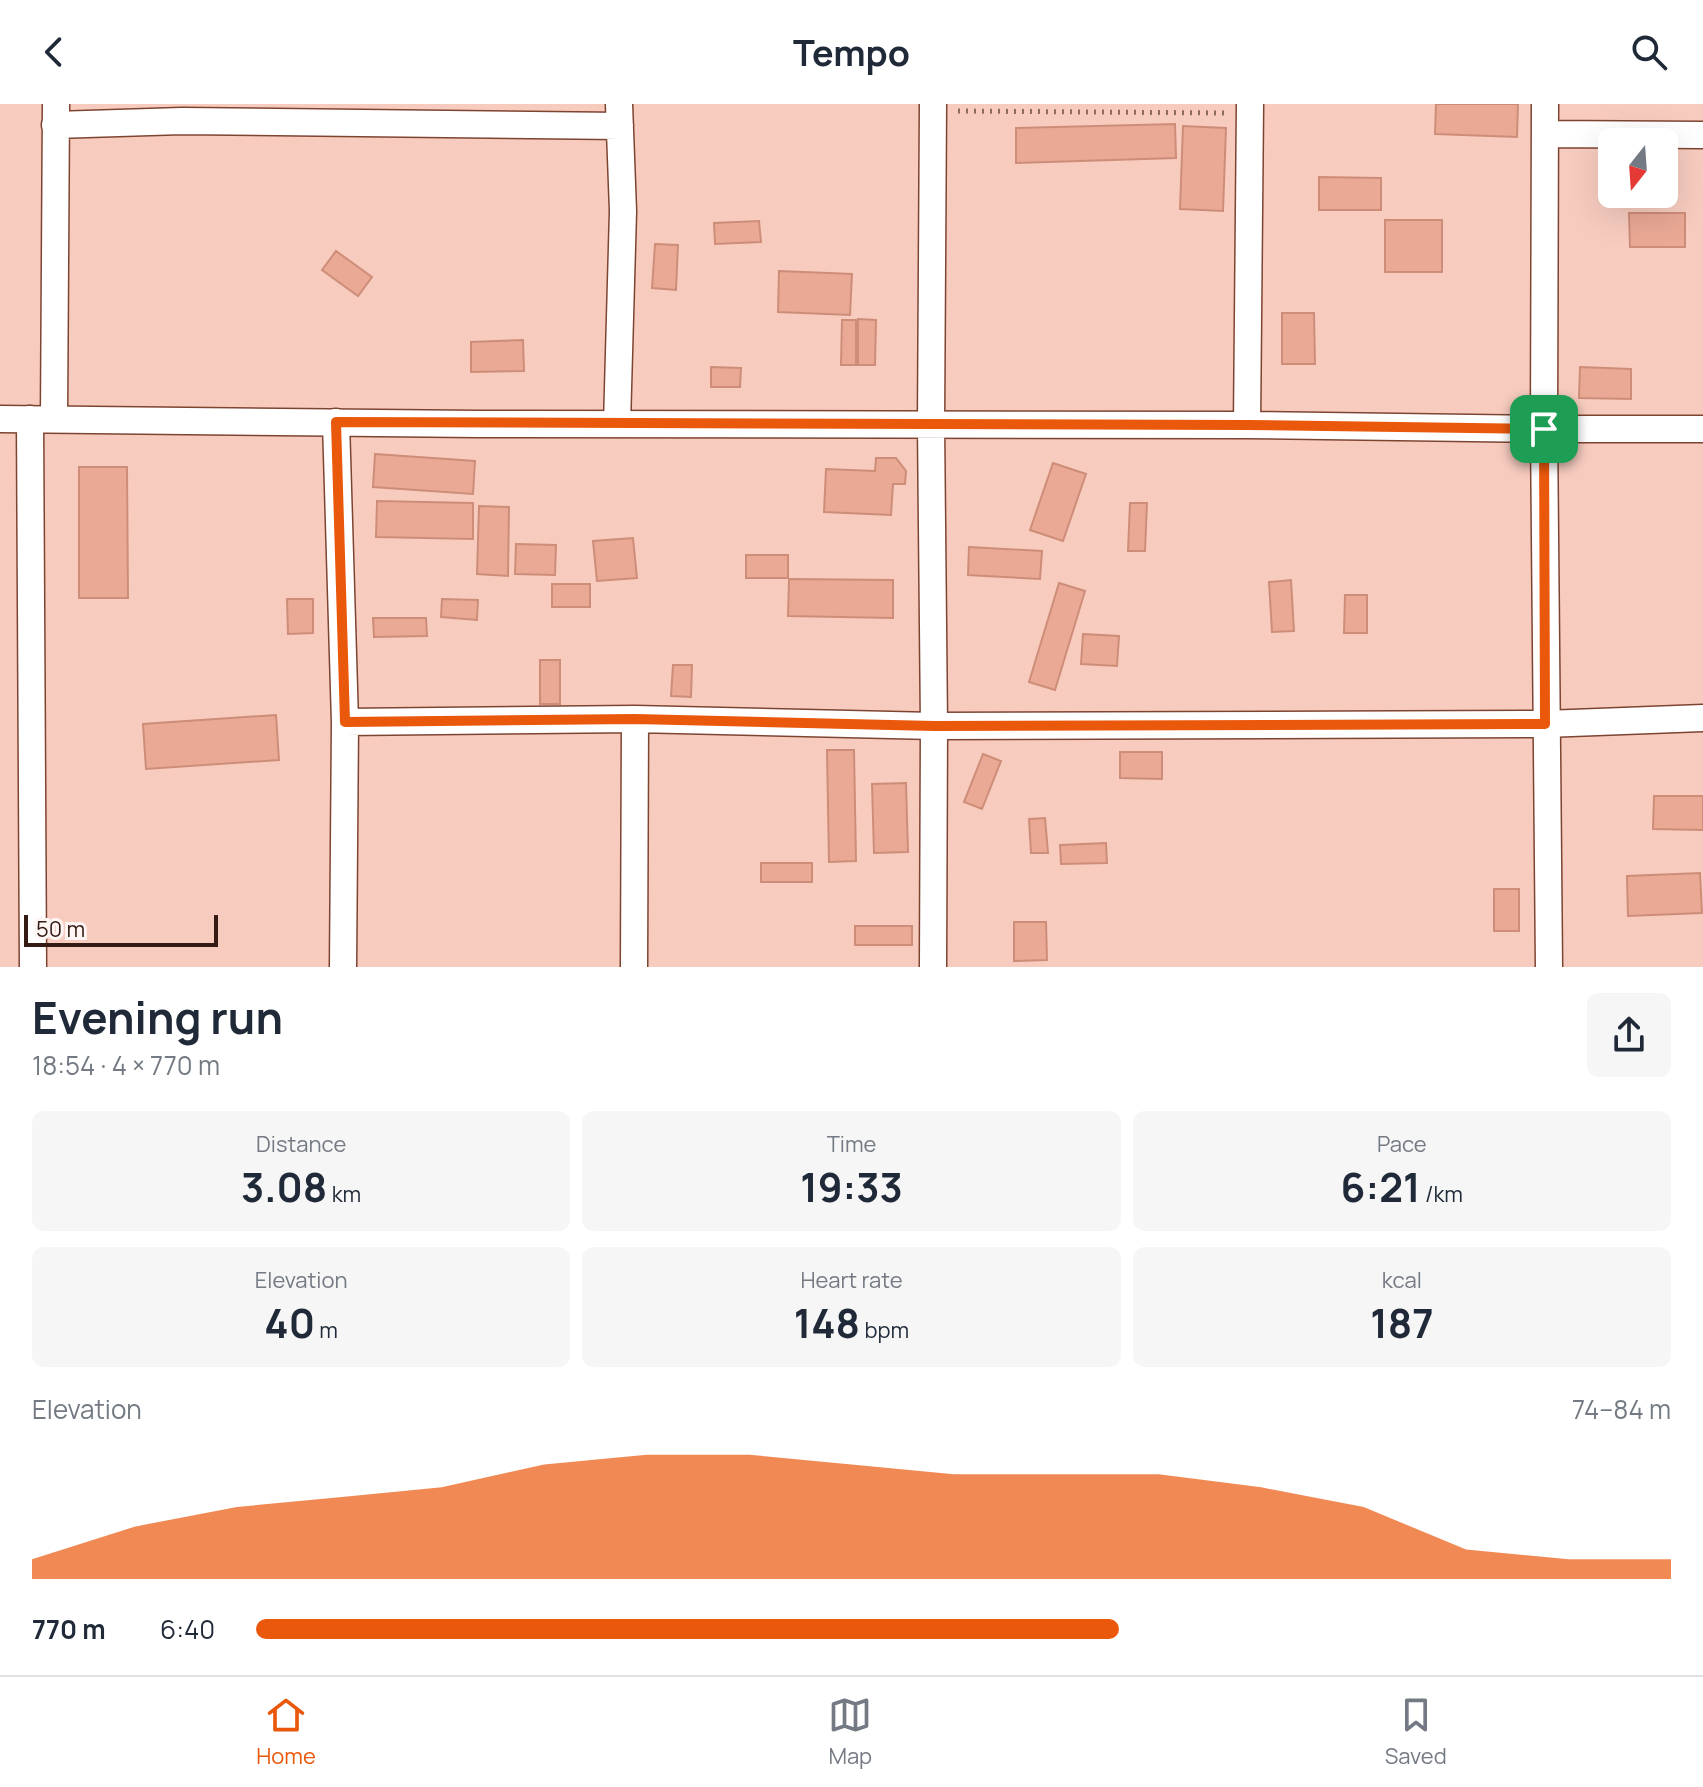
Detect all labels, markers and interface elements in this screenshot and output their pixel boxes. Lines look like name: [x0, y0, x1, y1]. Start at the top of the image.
text: Tempo: [793, 28, 910, 77]
icon: back: [32, 30, 76, 74]
icon: search: [1627, 30, 1671, 74]
north arrow: [1598, 128, 1678, 208]
map controls: [1598, 128, 1678, 208]
pin: [1510, 395, 1578, 463]
icon: arrive: [1522, 407, 1566, 451]
scale bar: [24, 911, 218, 947]
text: 50 m: [36, 914, 85, 944]
text: Evening run: [32, 987, 283, 1047]
button: share: [1587, 993, 1671, 1077]
text: 18:54 · 4 × 770 m: [32, 1047, 220, 1083]
text: Distance: [256, 1129, 346, 1159]
text: Time: [827, 1129, 876, 1159]
text: Pace: [1377, 1129, 1427, 1159]
text: 3.08: [241, 1159, 327, 1214]
text: 19:33: [800, 1159, 903, 1214]
text: 6:21: [1341, 1159, 1421, 1214]
text: km: [327, 1179, 361, 1209]
text: /km: [1421, 1179, 1463, 1209]
text: Elevation: [255, 1265, 348, 1295]
text: Heart rate: [800, 1265, 903, 1295]
text: kcal: [1382, 1265, 1422, 1295]
text: 40: [264, 1295, 315, 1350]
text: 148: [794, 1295, 860, 1350]
text: 187: [1370, 1295, 1434, 1350]
text: m: [315, 1315, 338, 1345]
text: bpm: [860, 1315, 909, 1345]
text: Elevation: [32, 1391, 142, 1427]
text: 74–84 m: [1572, 1391, 1671, 1427]
text: 770 m: [32, 1611, 106, 1647]
text: 6:40: [160, 1611, 215, 1647]
tab: Home: [256, 1693, 316, 1771]
tab: Map: [828, 1693, 872, 1771]
tab: Saved: [1385, 1693, 1447, 1771]

